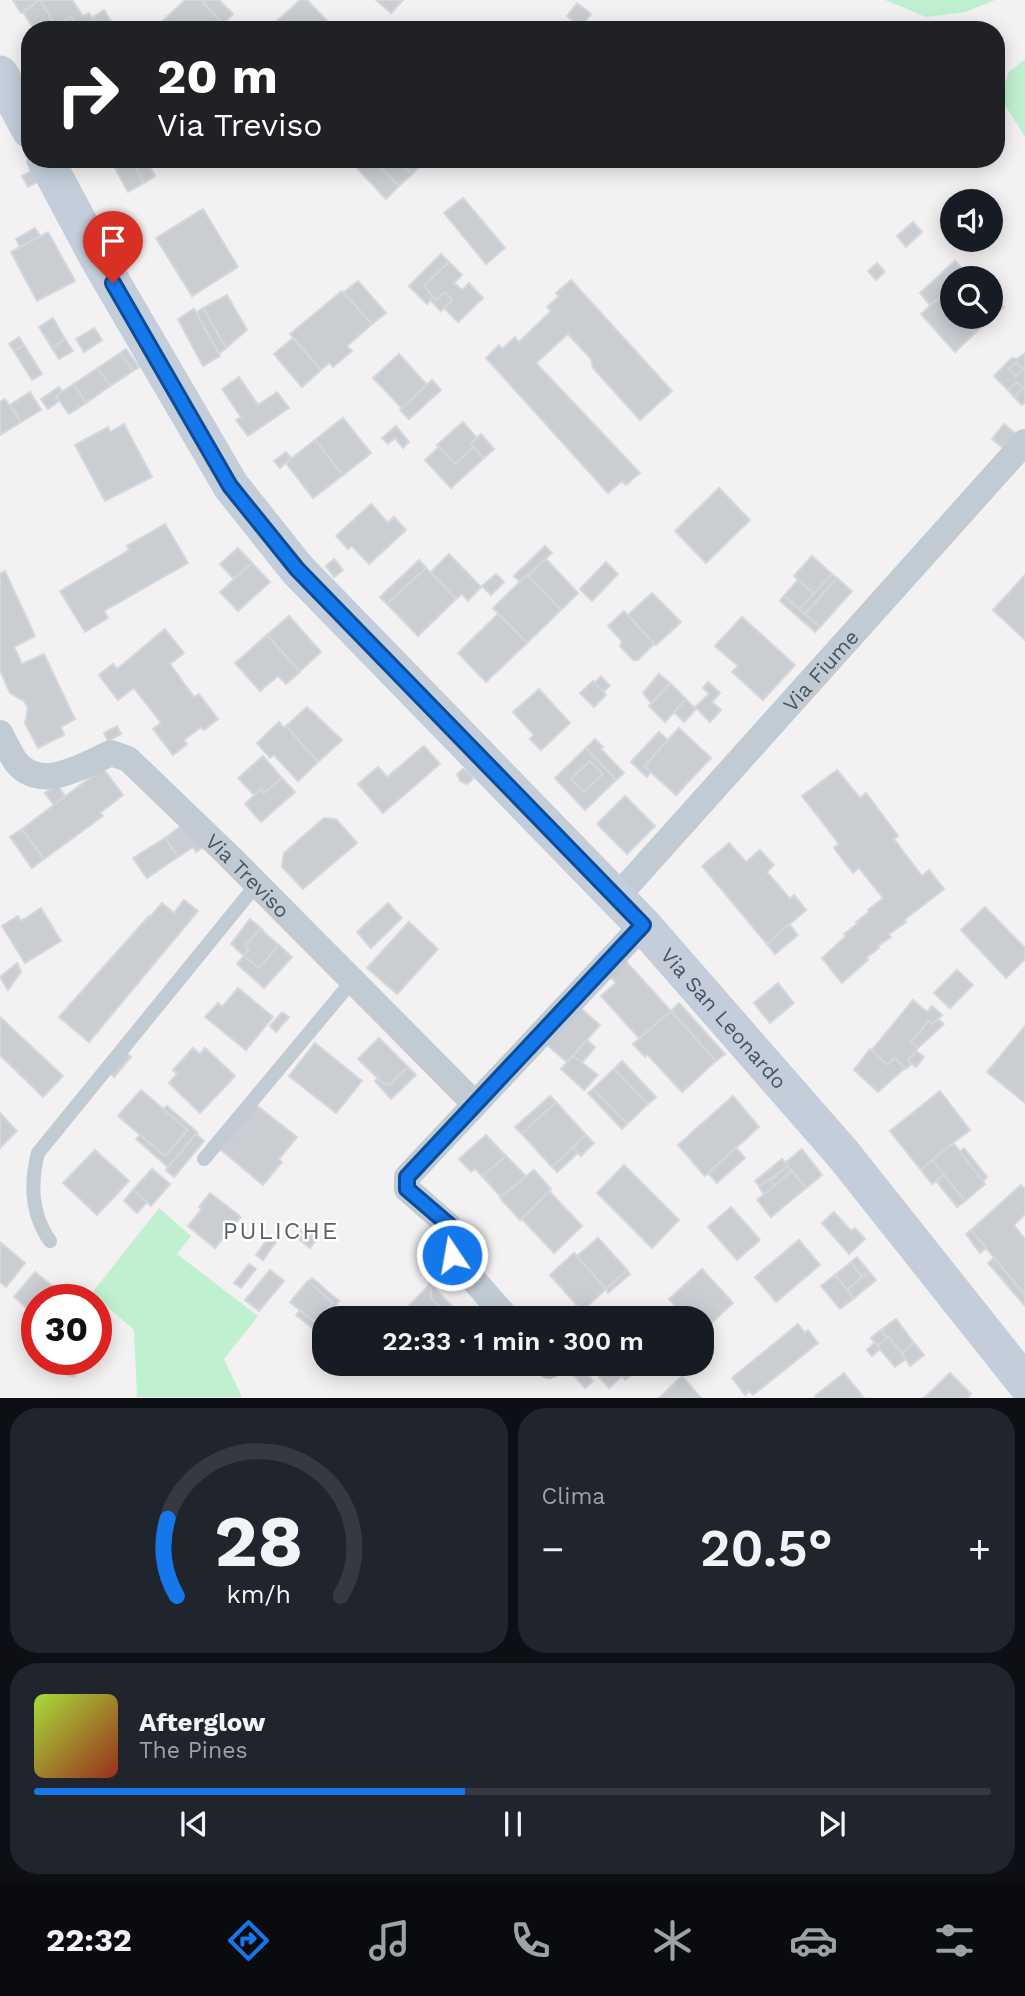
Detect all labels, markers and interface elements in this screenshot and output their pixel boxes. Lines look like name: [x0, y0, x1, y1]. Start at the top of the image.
text: 20 m: [157, 47, 278, 105]
icon: right: [42, 49, 133, 140]
text: Via Treviso: [157, 106, 323, 144]
map controls: [940, 189, 1003, 329]
button: sound: [940, 189, 1003, 252]
pin: [83, 211, 143, 283]
icon: arrive: [94, 222, 132, 260]
button: search: [940, 266, 1003, 329]
street label: Via Fiume: [777, 624, 863, 716]
street label: Via Treviso: [201, 828, 295, 923]
street label: Via San Leonardo: [656, 942, 792, 1093]
district label: PULICHE: [223, 1217, 339, 1245]
position arrow: [415, 1218, 489, 1292]
speed limit sign: 30: [21, 1284, 112, 1375]
text: 22:33 · 1 min · 300 m: [382, 1326, 644, 1356]
text: Clima: [542, 1483, 605, 1510]
text: 28: [214, 1499, 303, 1585]
text: 20.5°: [700, 1518, 833, 1579]
text: −: [542, 1527, 564, 1571]
text: +: [968, 1527, 991, 1571]
text: km/h: [227, 1580, 291, 1609]
text: Afterglow: [139, 1707, 265, 1737]
text: The Pines: [139, 1737, 248, 1764]
icon: previous: [175, 1805, 213, 1843]
icon: pause: [494, 1805, 532, 1843]
icon: next: [813, 1805, 851, 1843]
icon: directions: [224, 1916, 273, 1965]
icon: music: [365, 1916, 414, 1965]
icon: phone: [506, 1916, 555, 1965]
icon: climate: [648, 1916, 697, 1965]
icon: car: [789, 1916, 838, 1965]
icon: filters: [930, 1916, 979, 1965]
text: 22:32: [46, 1921, 132, 1959]

